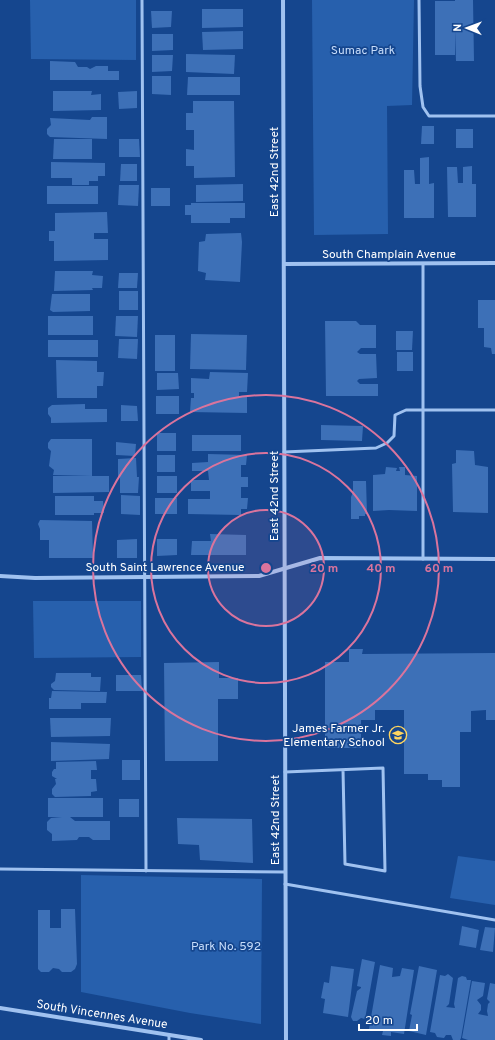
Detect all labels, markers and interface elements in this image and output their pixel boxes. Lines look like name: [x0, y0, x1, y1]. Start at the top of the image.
north arrow: [447, 8, 487, 48]
text: N: [451, 24, 465, 32]
park label: Sumac Park: [331, 43, 395, 59]
street label: East 42nd Street: [267, 127, 283, 217]
street label: South Champlain Avenue: [322, 247, 456, 263]
street label: East 42nd Street: [267, 451, 283, 541]
street label: South Saint Lawrence Avenue: [85, 560, 245, 576]
centre of rings: [259, 561, 273, 575]
text: 20 m: [310, 561, 338, 577]
text: 40 m: [366, 561, 396, 577]
text: 60 m: [425, 561, 453, 577]
place label: James Farmer Jr. Elementary School: [283, 721, 385, 751]
school or university icon: James Farmer Jr. Elementary School: [388, 725, 408, 745]
street label: East 42nd Street: [268, 775, 284, 865]
park label: Park No. 592: [191, 939, 261, 955]
street label: South Vincennes Avenue: [35, 997, 169, 1033]
scale bar: [359, 1006, 417, 1032]
text: 20 m: [365, 1013, 393, 1029]

